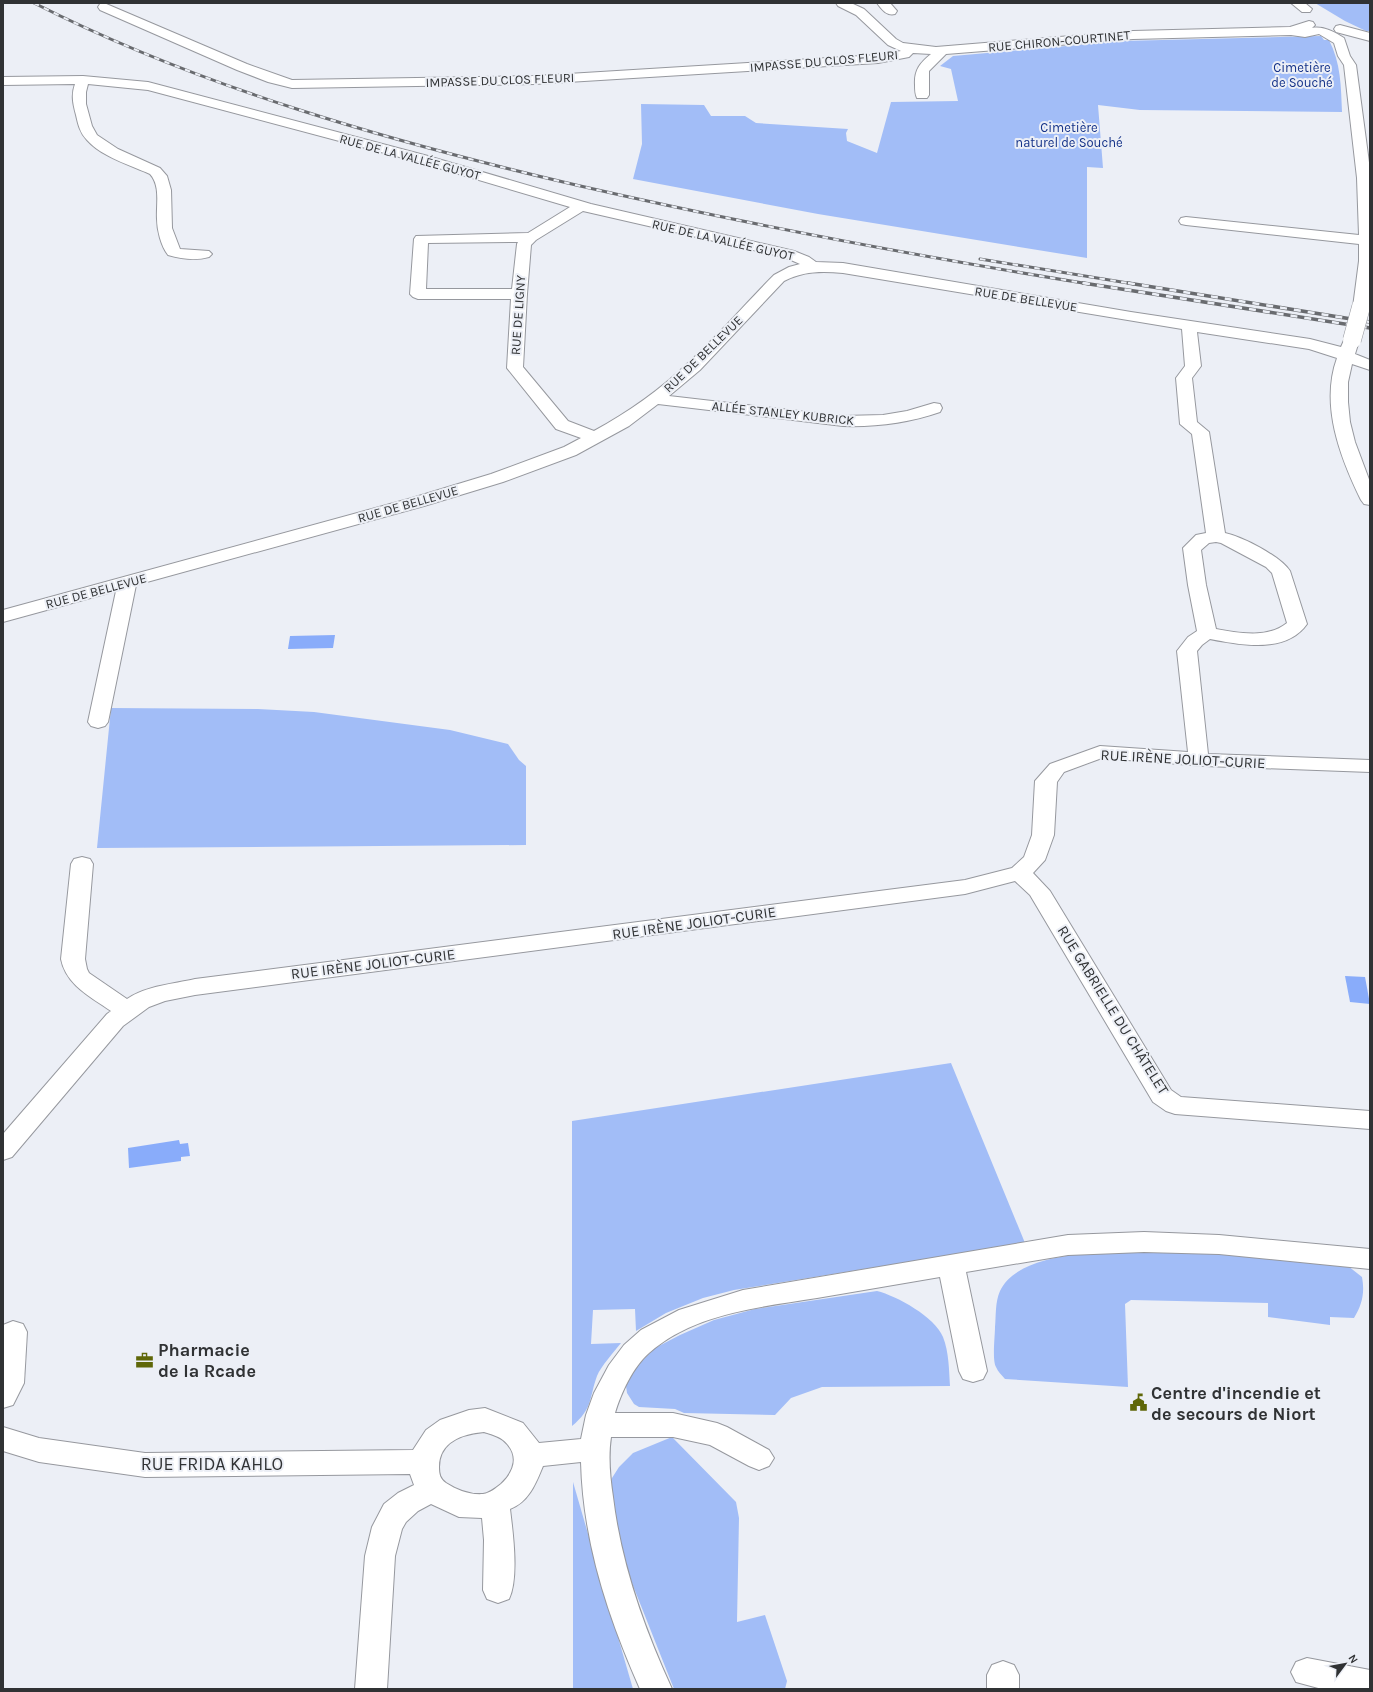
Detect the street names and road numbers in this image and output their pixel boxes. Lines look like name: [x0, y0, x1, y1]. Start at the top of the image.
street label: RUE CHIRON-COURTINET: [987, 27, 1131, 55]
street label: IMPASSE DU CLOS FLEURI: [749, 47, 899, 75]
street label: IMPASSE DU CLOS FLEURI: [425, 70, 575, 90]
street label: RUE DE LA VALLÉE GUYOT: [338, 129, 483, 183]
street label: RUE DE LA VALLÉE GUYOT: [650, 214, 796, 264]
street label: RUE DE LIGNY: [508, 275, 528, 355]
street label: RUE DE BELLEVUE: [974, 283, 1078, 315]
street label: RUE DE BELLEVUE: [660, 313, 746, 395]
street label: ALLÉE STANLEY KUBRICK: [711, 396, 855, 428]
street label: RUE DE BELLEVUE: [356, 482, 460, 526]
street label: RUE DE BELLEVUE: [44, 570, 148, 612]
street label: RUE IRÈNE JOLIOT-CURIE: [1100, 746, 1266, 772]
street label: RUE IRÈNE JOLIOT-CURIE: [611, 903, 777, 943]
street label: RUE GABRIELLE DU CHÂTELET: [1053, 922, 1173, 1098]
street label: RUE IRÈNE JOLIOT-CURIE: [290, 945, 456, 983]
street label: RUE FRIDA KAHLO: [141, 1453, 283, 1475]

